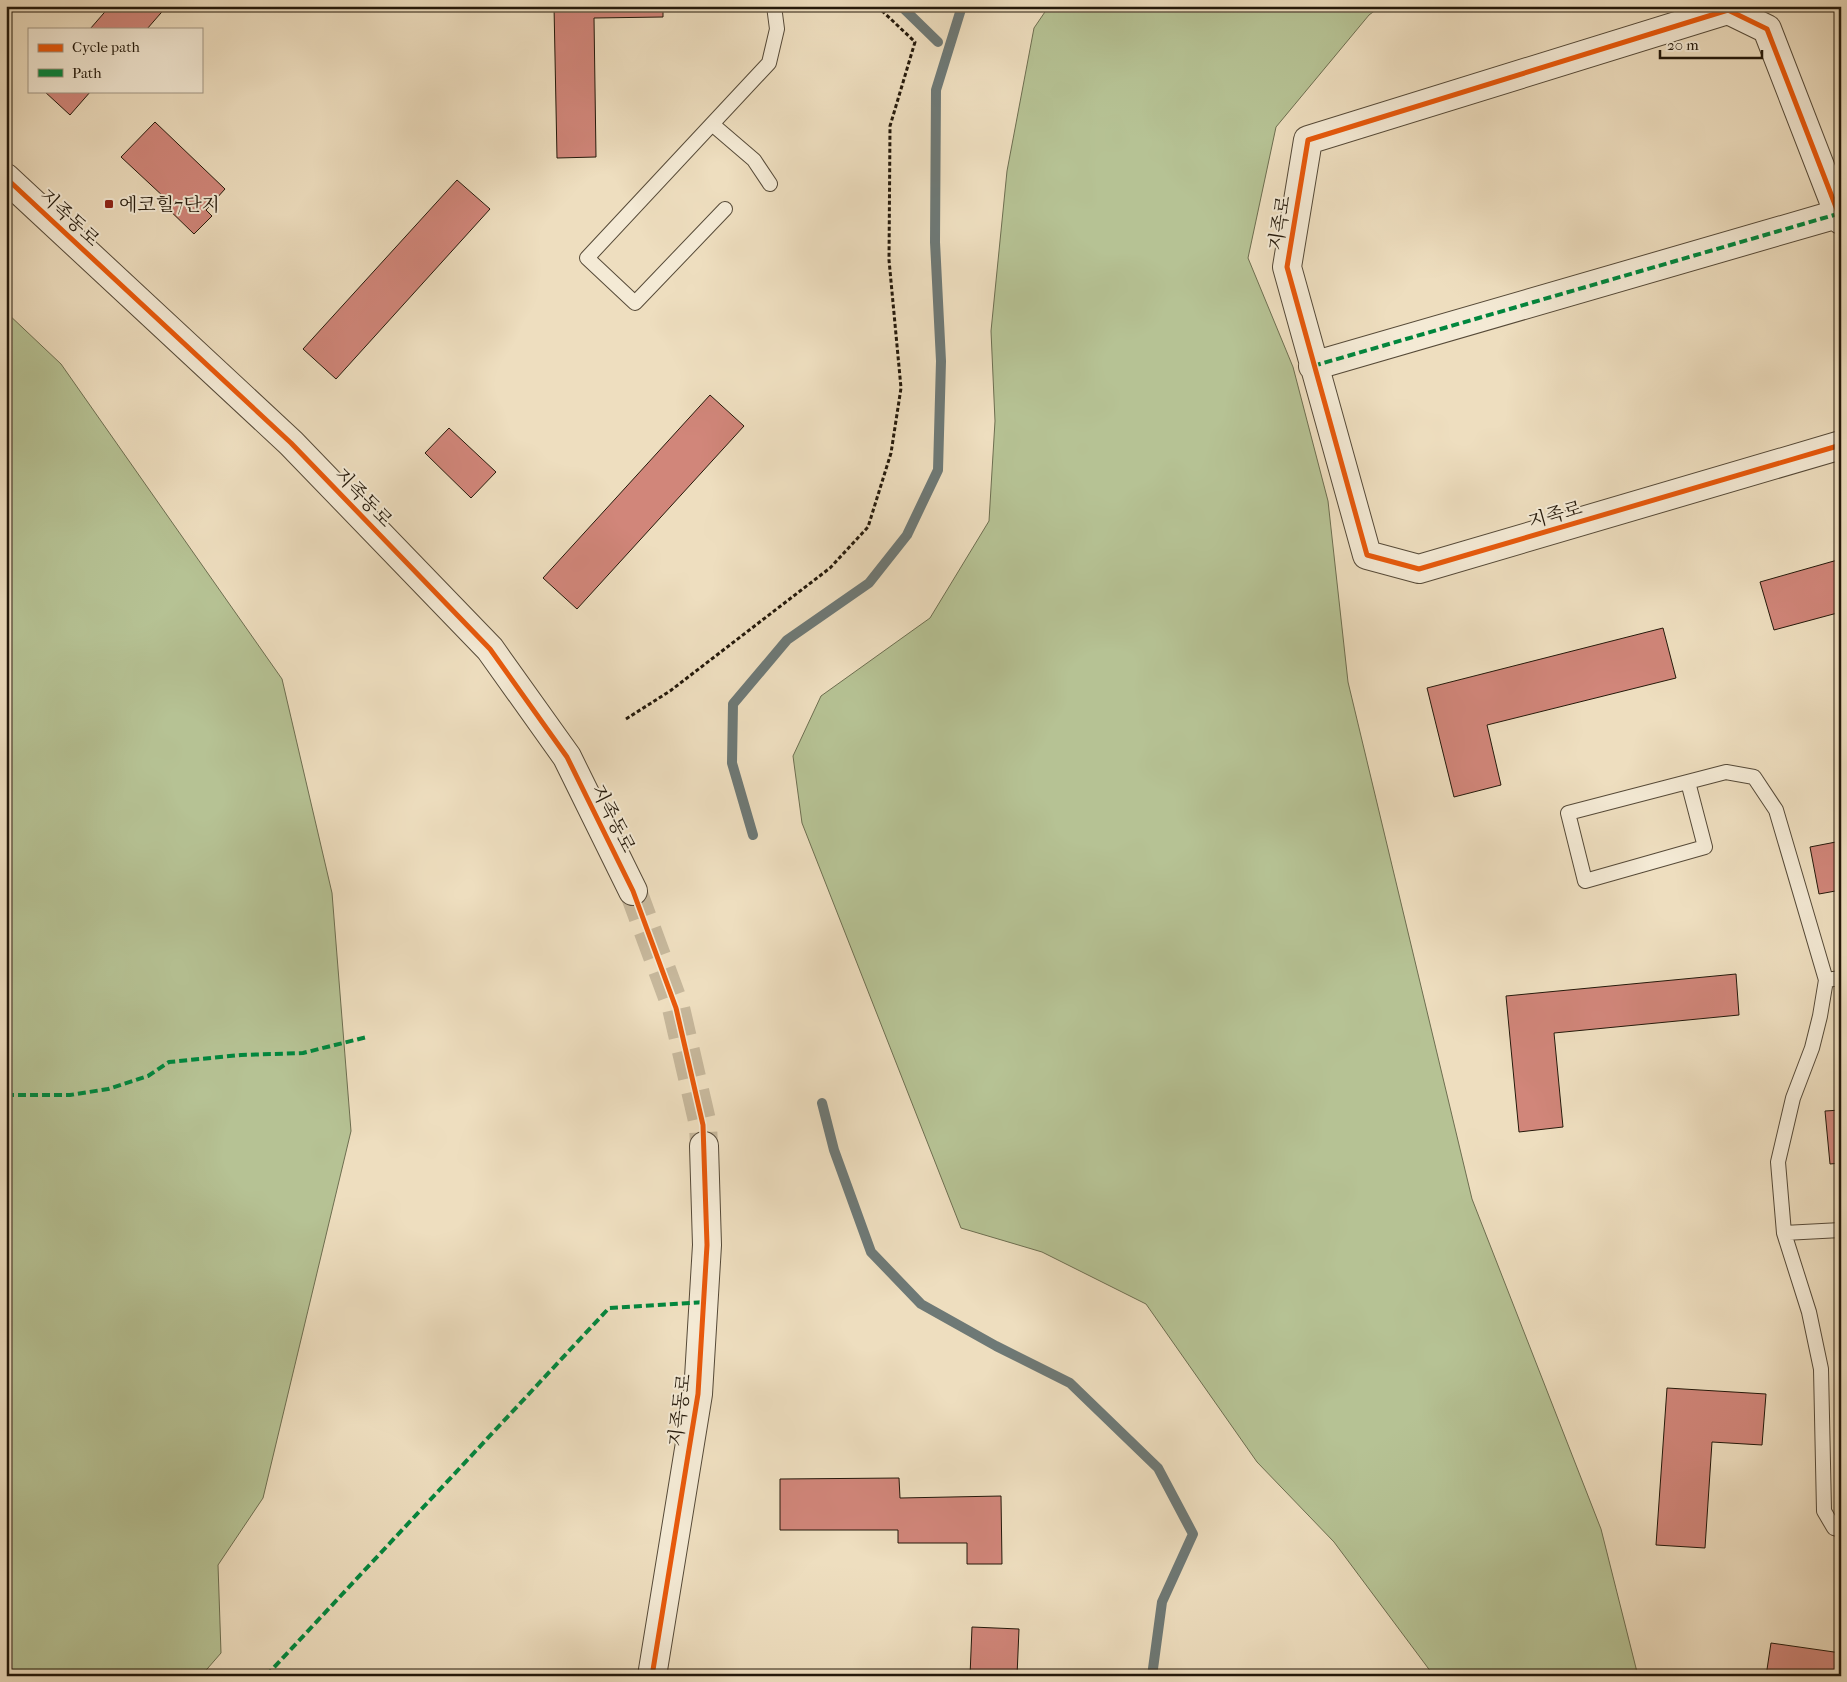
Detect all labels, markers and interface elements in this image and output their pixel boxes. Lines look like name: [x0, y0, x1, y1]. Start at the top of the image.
legend: [28, 28, 202, 92]
scale bar: [1660, 28, 1762, 60]
text: 20 m: [1667, 36, 1699, 54]
text: Cycle path: [72, 38, 140, 56]
text: Path: [72, 64, 102, 82]
street label: 지족동로: [35, 185, 104, 251]
place label: 에코힐7단지: [119, 194, 220, 216]
street label: 지족로: [1265, 194, 1295, 252]
marker: 에코힐7단지: [103, 198, 115, 210]
street label: 지족동로: [330, 464, 397, 532]
street label: 지족로: [1526, 497, 1585, 533]
street label: 지족동로: [587, 781, 640, 856]
street label: 지족동로: [665, 1372, 695, 1448]

